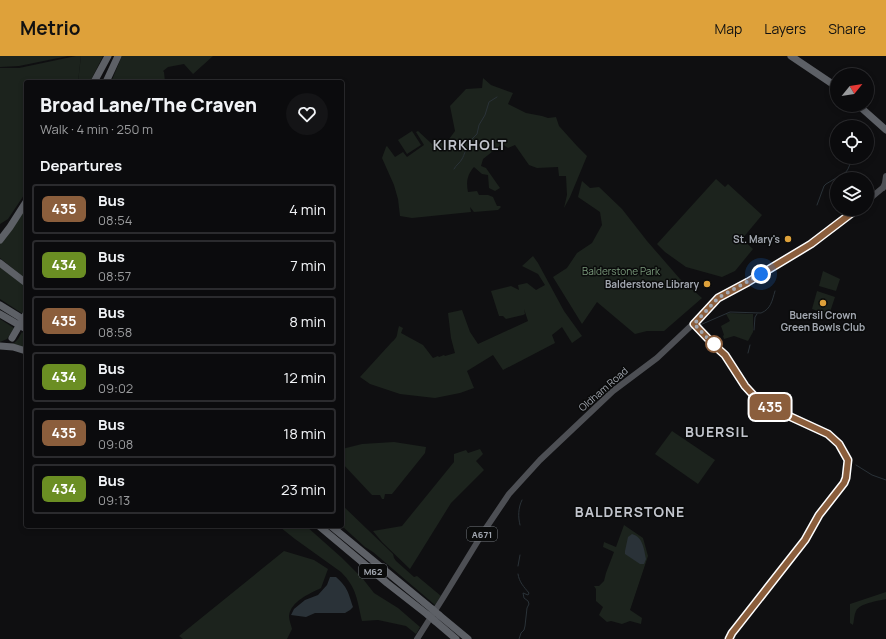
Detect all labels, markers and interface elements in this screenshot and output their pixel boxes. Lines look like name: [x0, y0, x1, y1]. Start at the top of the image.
text: Metrio: [20, 15, 81, 41]
text: Map: [714, 19, 742, 38]
text: Layers: [764, 19, 806, 38]
text: Share: [828, 19, 866, 38]
north arrow: [830, 68, 874, 112]
map controls: [830, 68, 874, 216]
text: Broad Lane/The Craven: [40, 92, 257, 118]
button: heart: [286, 93, 328, 135]
text: Walk · 4 min · 250 m: [40, 120, 153, 138]
button: locate: [830, 120, 874, 164]
district label: KIRKHOLT: [433, 135, 507, 154]
text: Departures: [40, 155, 122, 176]
button: layers: [830, 172, 874, 216]
text: Bus: [98, 190, 125, 211]
text: 435: [52, 199, 76, 218]
text: 4 min: [289, 199, 326, 220]
text: 08:54: [98, 211, 133, 229]
place label: St. Mary's: [733, 232, 781, 246]
marker: St. Mary's: [783, 234, 793, 244]
text: Bus: [98, 246, 125, 267]
text: 434: [51, 255, 77, 274]
text: 7 min: [290, 255, 326, 276]
park label: Balderstone Park: [582, 264, 661, 278]
your location: [751, 264, 771, 284]
text: 08:57: [98, 267, 131, 285]
place label: Balderstone Library: [605, 277, 699, 291]
marker: Balderstone Library: [702, 279, 712, 289]
marker: Buersil Crown Green Bowls Club: [818, 298, 828, 308]
text: Bus: [98, 302, 125, 323]
place label: Buersil Crown Green Bowls Club: [781, 308, 865, 334]
text: 435: [52, 311, 76, 330]
text: 8 min: [289, 311, 326, 332]
text: 08:58: [98, 323, 132, 341]
unlabelled marker: [705, 335, 723, 353]
text: Bus: [98, 358, 125, 379]
street label: Oldham Road: [575, 364, 631, 414]
text: 434: [51, 367, 77, 386]
text: 12 min: [283, 367, 326, 388]
text: 09:02: [98, 379, 133, 397]
line badge: 435: [747, 394, 793, 420]
text: 435: [758, 397, 782, 416]
text: Bus: [98, 414, 125, 435]
district label: BUERSIL: [685, 422, 749, 441]
text: 435: [52, 423, 76, 442]
text: 18 min: [283, 423, 326, 444]
text: 09:08: [98, 435, 133, 453]
text: Bus: [98, 470, 125, 491]
text: 434: [51, 479, 77, 498]
text: 23 min: [281, 479, 326, 500]
text: 09:13: [98, 491, 130, 509]
district label: BALDERSTONE: [575, 502, 685, 521]
road number: A671: [467, 527, 497, 541]
road number: M62: [359, 564, 387, 578]

